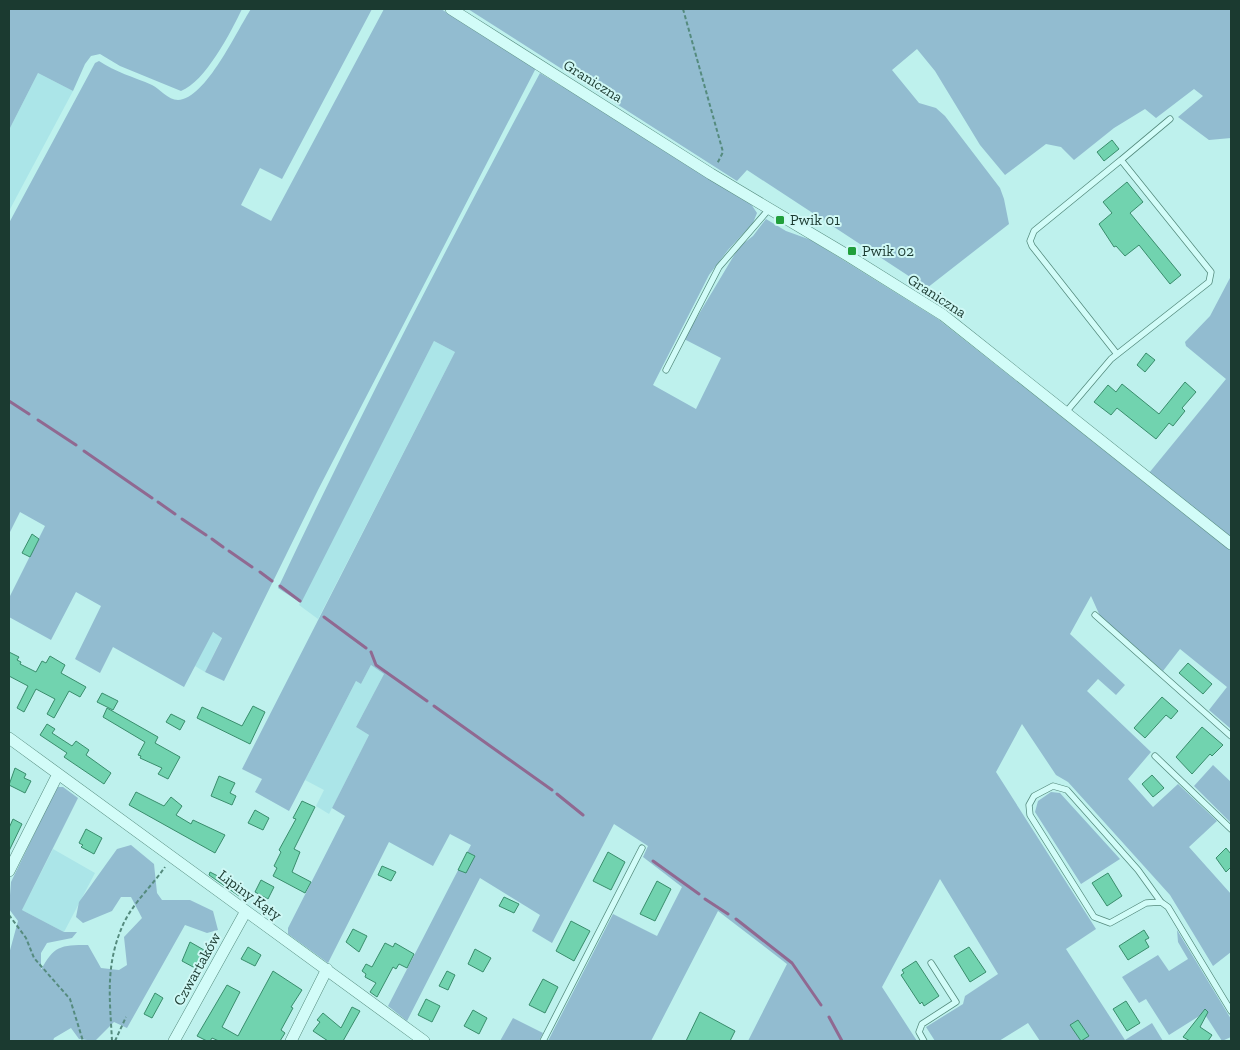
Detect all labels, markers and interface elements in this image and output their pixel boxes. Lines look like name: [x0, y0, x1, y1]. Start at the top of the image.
street label: Graniczna: [560, 56, 626, 106]
place label: Pwik 01: [790, 211, 840, 229]
marker: Pwik 01: [774, 214, 786, 226]
place label: Pwik 02: [862, 242, 914, 260]
marker: Pwik 02: [846, 245, 858, 257]
street label: Graniczna: [904, 270, 970, 322]
street label: Lipiny Kąty: [215, 866, 285, 924]
street label: Czwartaków: [169, 929, 225, 1009]

